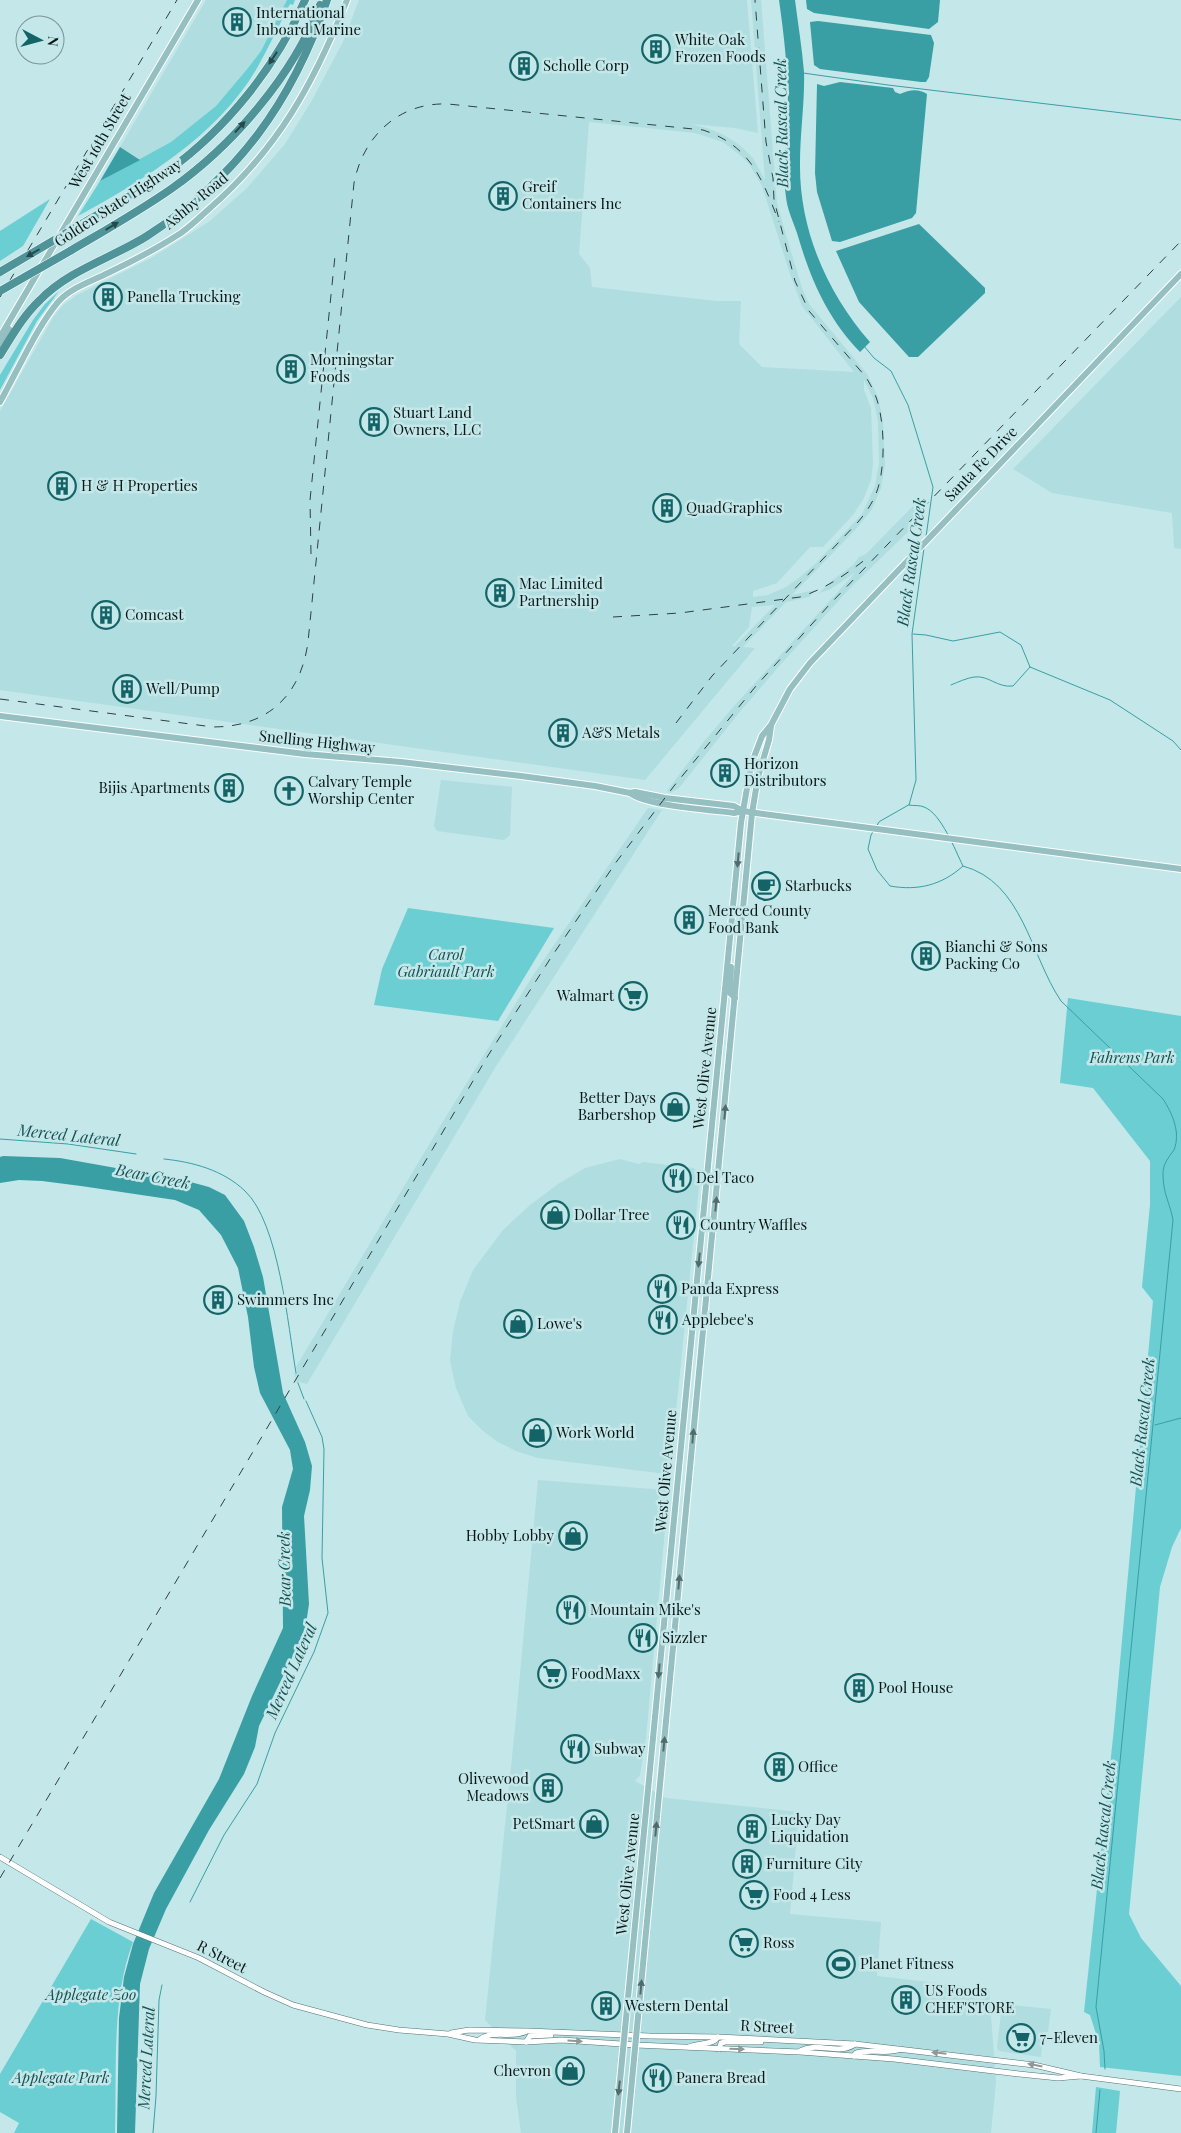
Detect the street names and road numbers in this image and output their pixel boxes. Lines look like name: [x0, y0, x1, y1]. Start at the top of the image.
street label: West 16th Street: [63, 89, 135, 193]
street label: Golden State Highway: [50, 153, 185, 251]
street label: Ashby Road: [158, 167, 232, 234]
street label: Santa Fe Drive: [939, 421, 1021, 505]
street label: Snelling Highway: [258, 725, 377, 757]
street label: West Olive Avenue: [688, 1006, 720, 1131]
street label: West Olive Avenue: [650, 1409, 680, 1534]
street label: West Olive Avenue: [611, 1812, 643, 1937]
street label: R Street: [194, 1935, 251, 1977]
street label: R Street: [740, 2015, 795, 2037]

